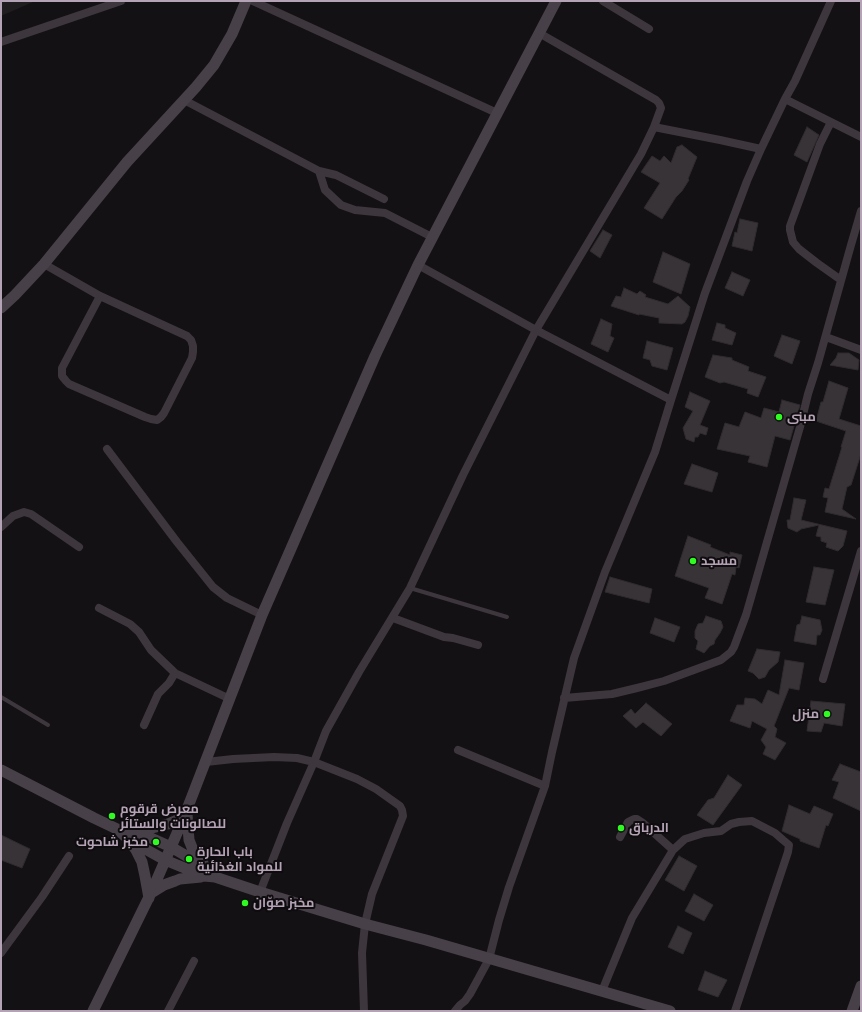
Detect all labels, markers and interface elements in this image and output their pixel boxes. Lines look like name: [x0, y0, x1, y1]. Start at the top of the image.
place label: مبنى: [787, 409, 816, 425]
marker: مبنى: [774, 412, 784, 422]
place label: مسجد: [701, 553, 737, 569]
marker: مسجد: [688, 556, 698, 566]
place label: منزل: [792, 706, 819, 722]
marker: منزل: [822, 709, 832, 719]
place label: معرض قرقوم للصالونات والستائر: [120, 801, 226, 832]
marker: معرض قرقوم للصالونات والستائر: [107, 811, 117, 821]
place label: الدرباق: [629, 820, 669, 836]
marker: الدرباق: [616, 823, 626, 833]
place label: مخبز شاحوت: [76, 834, 148, 850]
marker: مخبز شاحوت: [151, 837, 161, 847]
place label: باب الحارة للمواد الغذائية: [197, 844, 282, 875]
marker: باب الحارة للمواد الغذائية: [184, 854, 194, 864]
place label: مخبز صوّان: [253, 895, 314, 911]
marker: مخبز صوّان: [240, 898, 250, 908]

